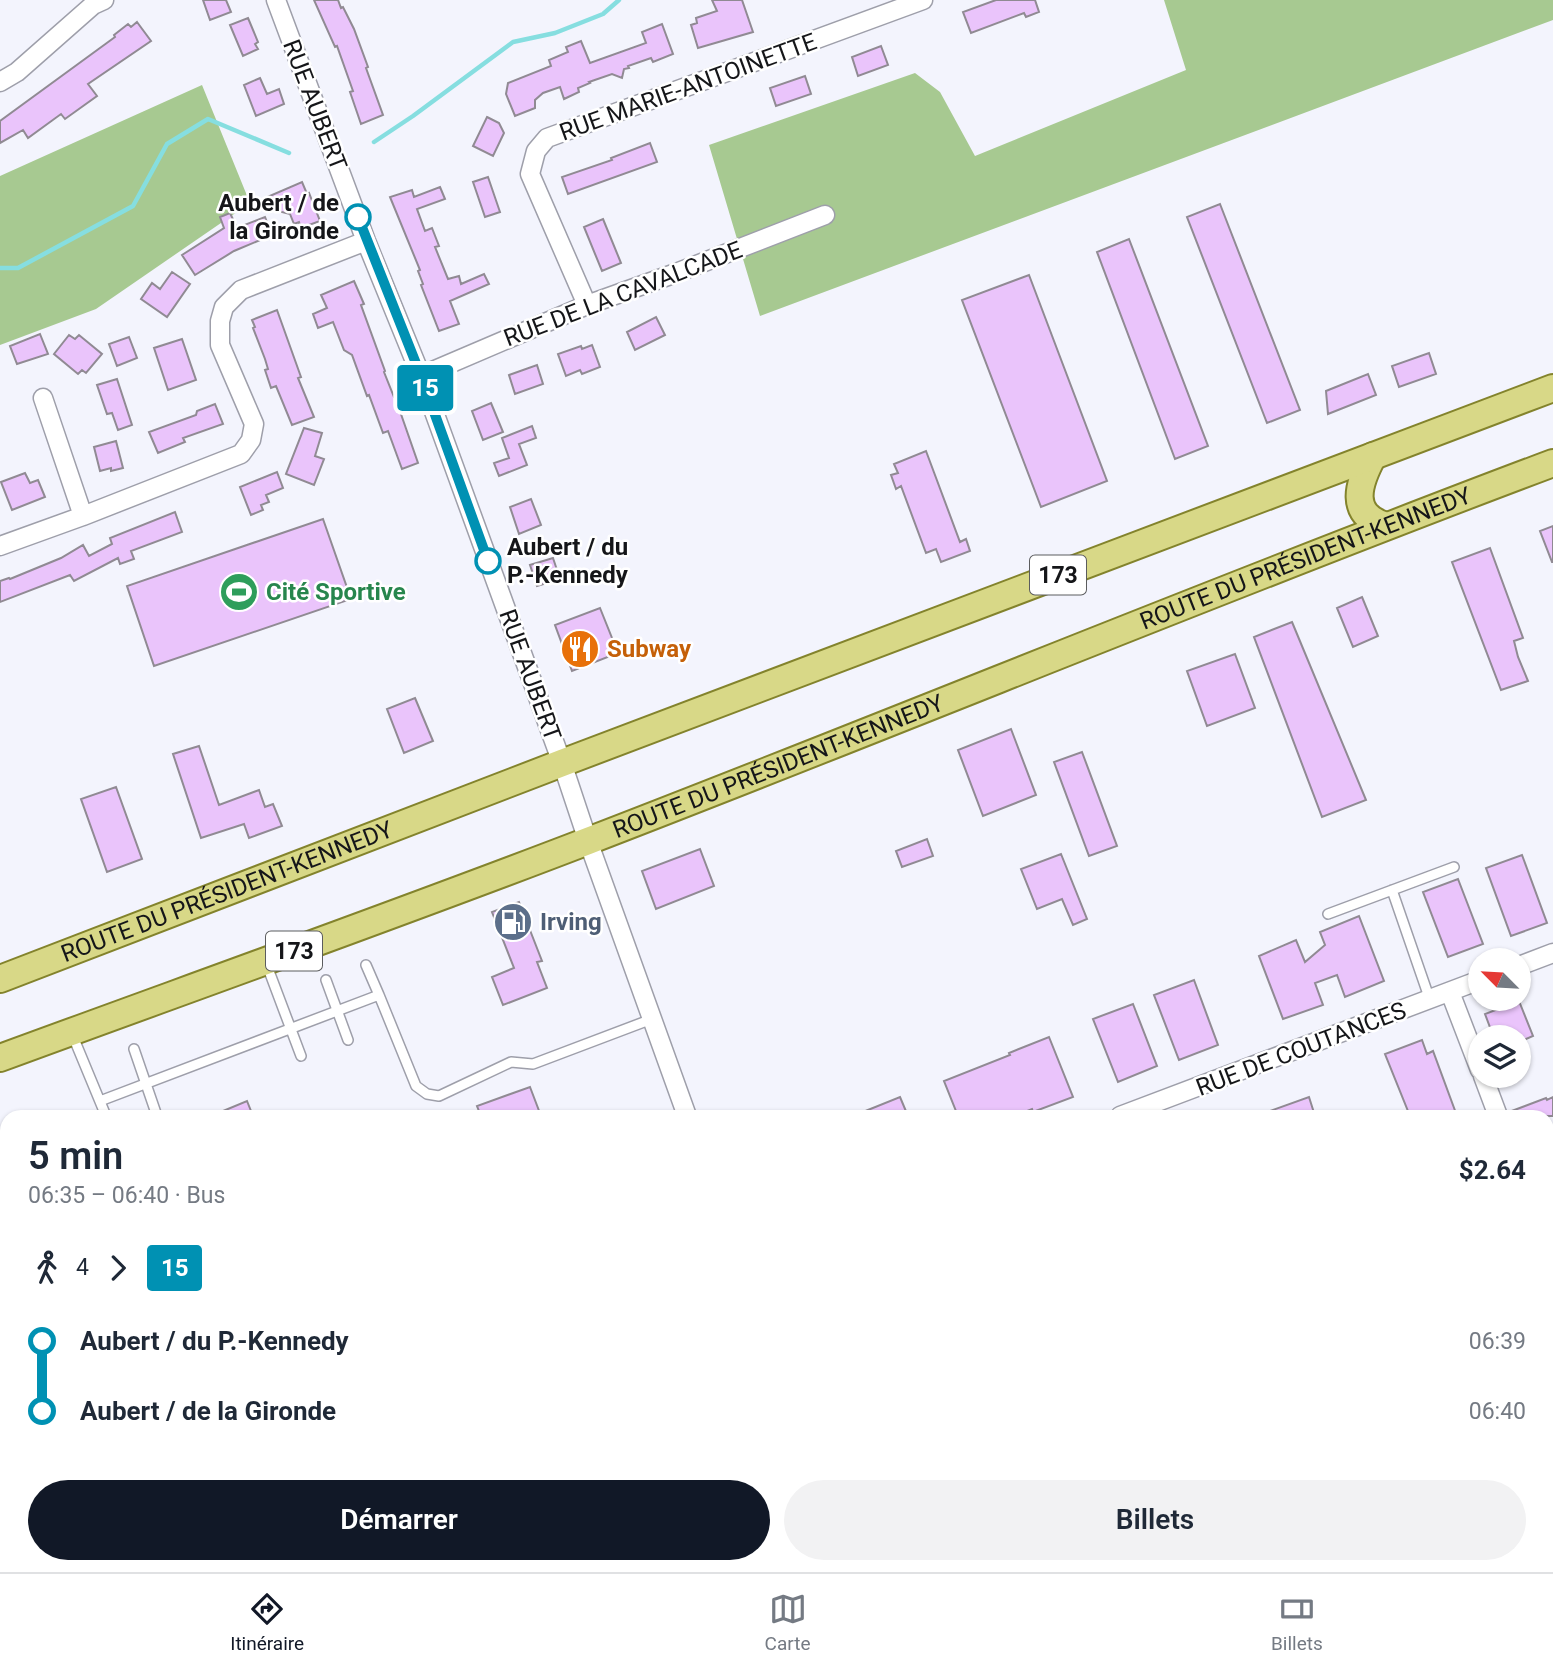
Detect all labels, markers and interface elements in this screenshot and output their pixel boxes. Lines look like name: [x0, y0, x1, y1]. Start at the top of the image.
street label: RUE MARIE-ANTOINETTE: [556, 27, 820, 147]
street label: RUE AUBERT: [277, 36, 353, 174]
place label: Aubert / de la Gironde: [218, 189, 339, 245]
marker: Aubert / de la Gironde: [345, 204, 371, 230]
street label: RUE DE LA CAVALCADE: [500, 236, 746, 352]
line badge: 15: [394, 365, 457, 411]
text: 15: [411, 374, 439, 402]
street label: ROUTE DU PRÉSIDENT-KENNEDY: [1136, 481, 1476, 636]
place label: Aubert / du P.-Kennedy: [507, 533, 629, 589]
marker: Aubert / du P.-Kennedy: [475, 548, 501, 574]
road number: 173: [1030, 555, 1086, 594]
sports icon: Cité Sportive: [218, 571, 260, 613]
place label: Cité Sportive: [266, 578, 406, 606]
street label: RUE AUBERT: [493, 605, 567, 745]
restaurant icon: Subway: [559, 628, 601, 670]
place label: Subway: [607, 635, 692, 663]
street label: ROUTE DU PRÉSIDENT-KENNEDY: [609, 688, 948, 844]
street label: ROUTE DU PRÉSIDENT-KENNEDY: [57, 815, 397, 968]
fuel station icon: Irving: [492, 901, 534, 943]
place label: Irving: [540, 908, 602, 936]
road number: 173: [266, 932, 322, 970]
north arrow: [1468, 948, 1531, 1012]
map controls: [1468, 948, 1531, 1088]
street label: RUE DE COUTANCES: [1192, 996, 1410, 1102]
button: layers: [1468, 1025, 1531, 1088]
text: 5 min: [28, 1134, 123, 1178]
text: $2.64: [1459, 1155, 1526, 1185]
text: 06:35 – 06:40 · Bus: [28, 1182, 225, 1209]
icon: walk: [28, 1249, 66, 1287]
icon: forward: [99, 1249, 137, 1287]
text: 4: [76, 1254, 89, 1281]
text: 15: [161, 1254, 188, 1282]
text: Aubert / du P.-Kennedy: [80, 1326, 349, 1356]
text: 06:39: [1469, 1328, 1526, 1355]
text: Aubert / de la Gironde: [80, 1396, 336, 1426]
text: 06:40: [1469, 1398, 1526, 1425]
button: Démarrer: [28, 1480, 770, 1560]
button: Billets: [784, 1480, 1526, 1560]
tab: Itinéraire: [230, 1590, 304, 1655]
tab: Carte: [765, 1590, 811, 1655]
tab: Billets: [1271, 1590, 1323, 1655]

